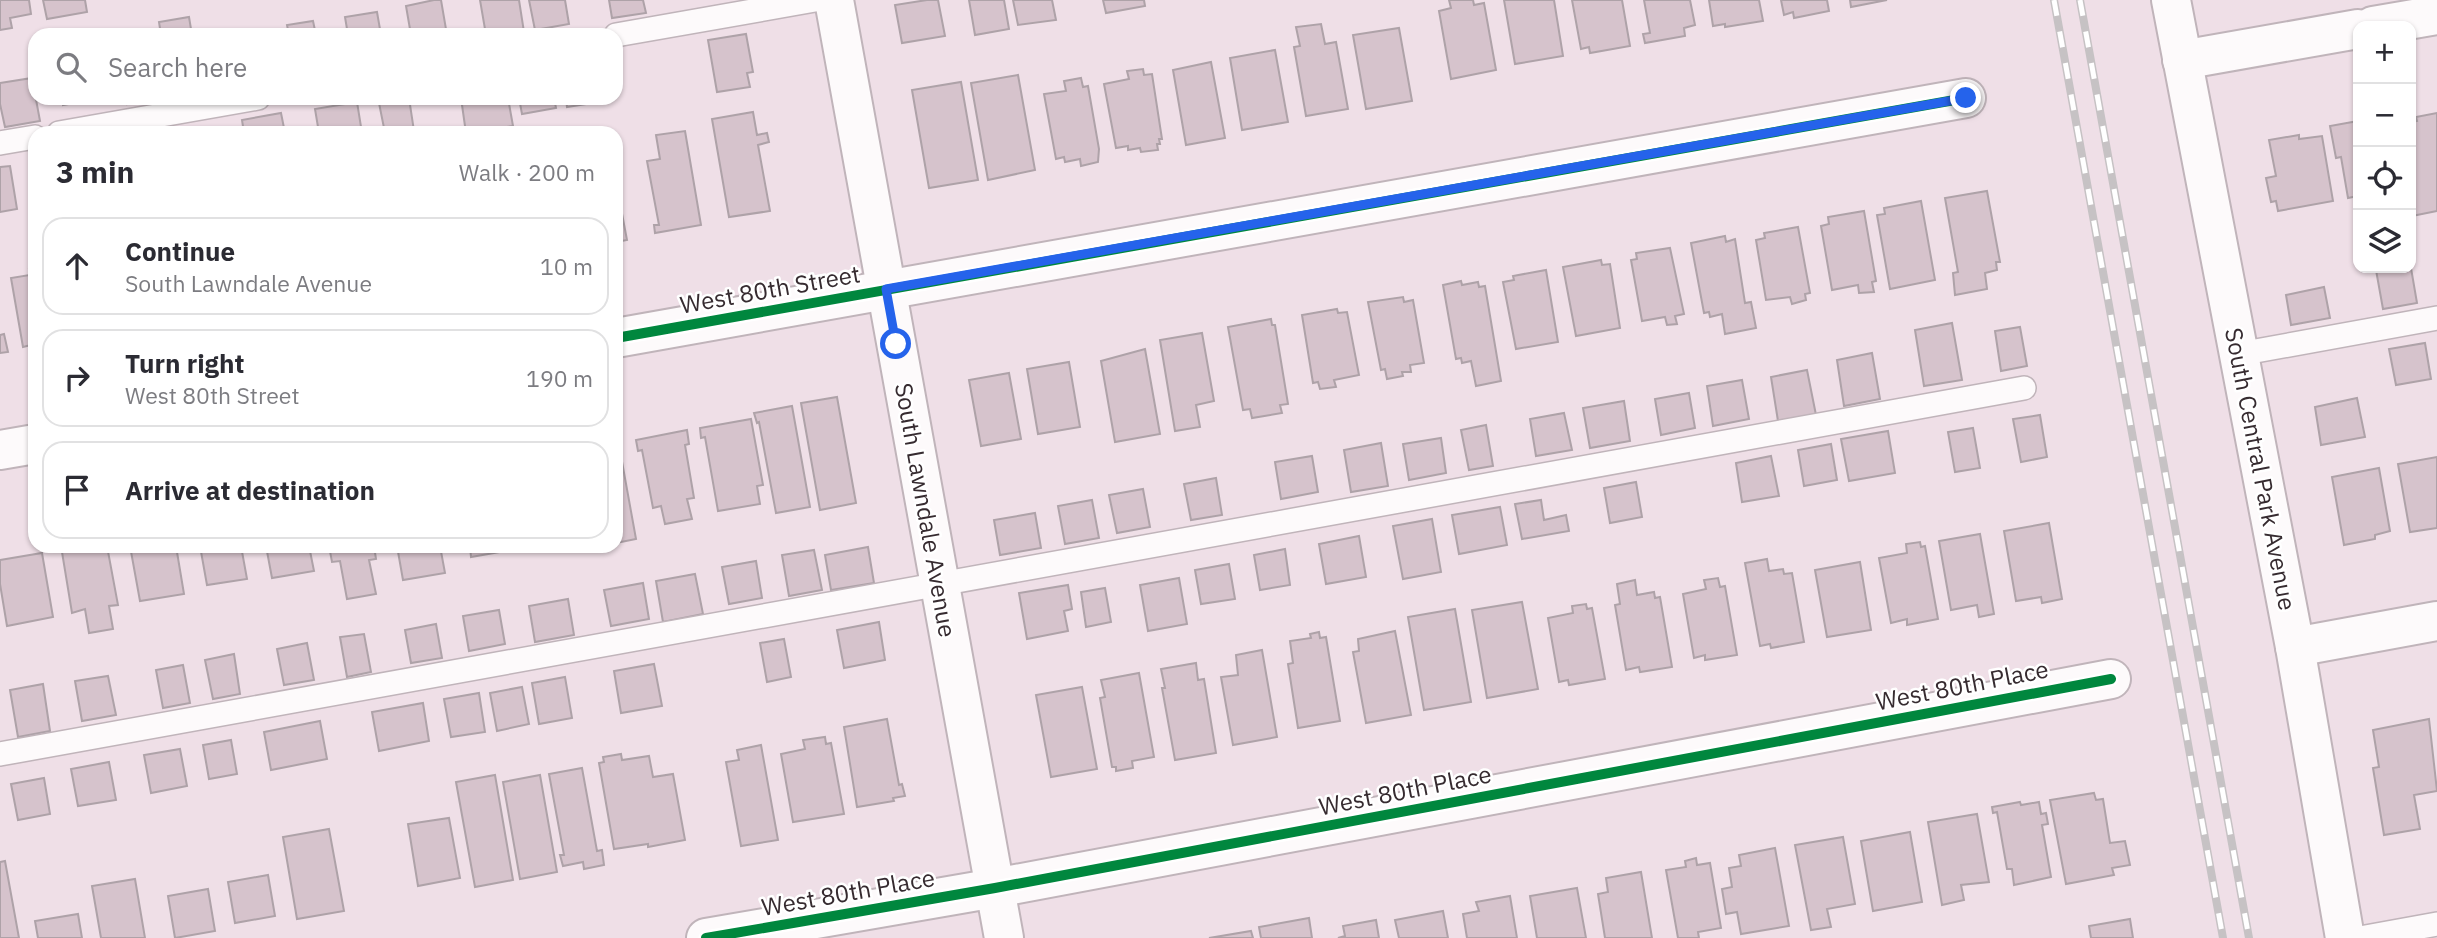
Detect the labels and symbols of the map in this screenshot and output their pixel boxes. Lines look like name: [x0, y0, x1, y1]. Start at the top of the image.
route end: [1950, 82, 1981, 113]
street label: West 80th Street: [678, 257, 862, 321]
street label: South Central Park Avenue: [2218, 325, 2304, 613]
route start: [880, 328, 911, 359]
street label: South Lawndale Avenue: [888, 380, 964, 640]
street label: West 80th Place: [1873, 653, 2051, 717]
street label: West 80th Place: [1316, 758, 1494, 822]
street label: West 80th Place: [759, 861, 937, 923]

